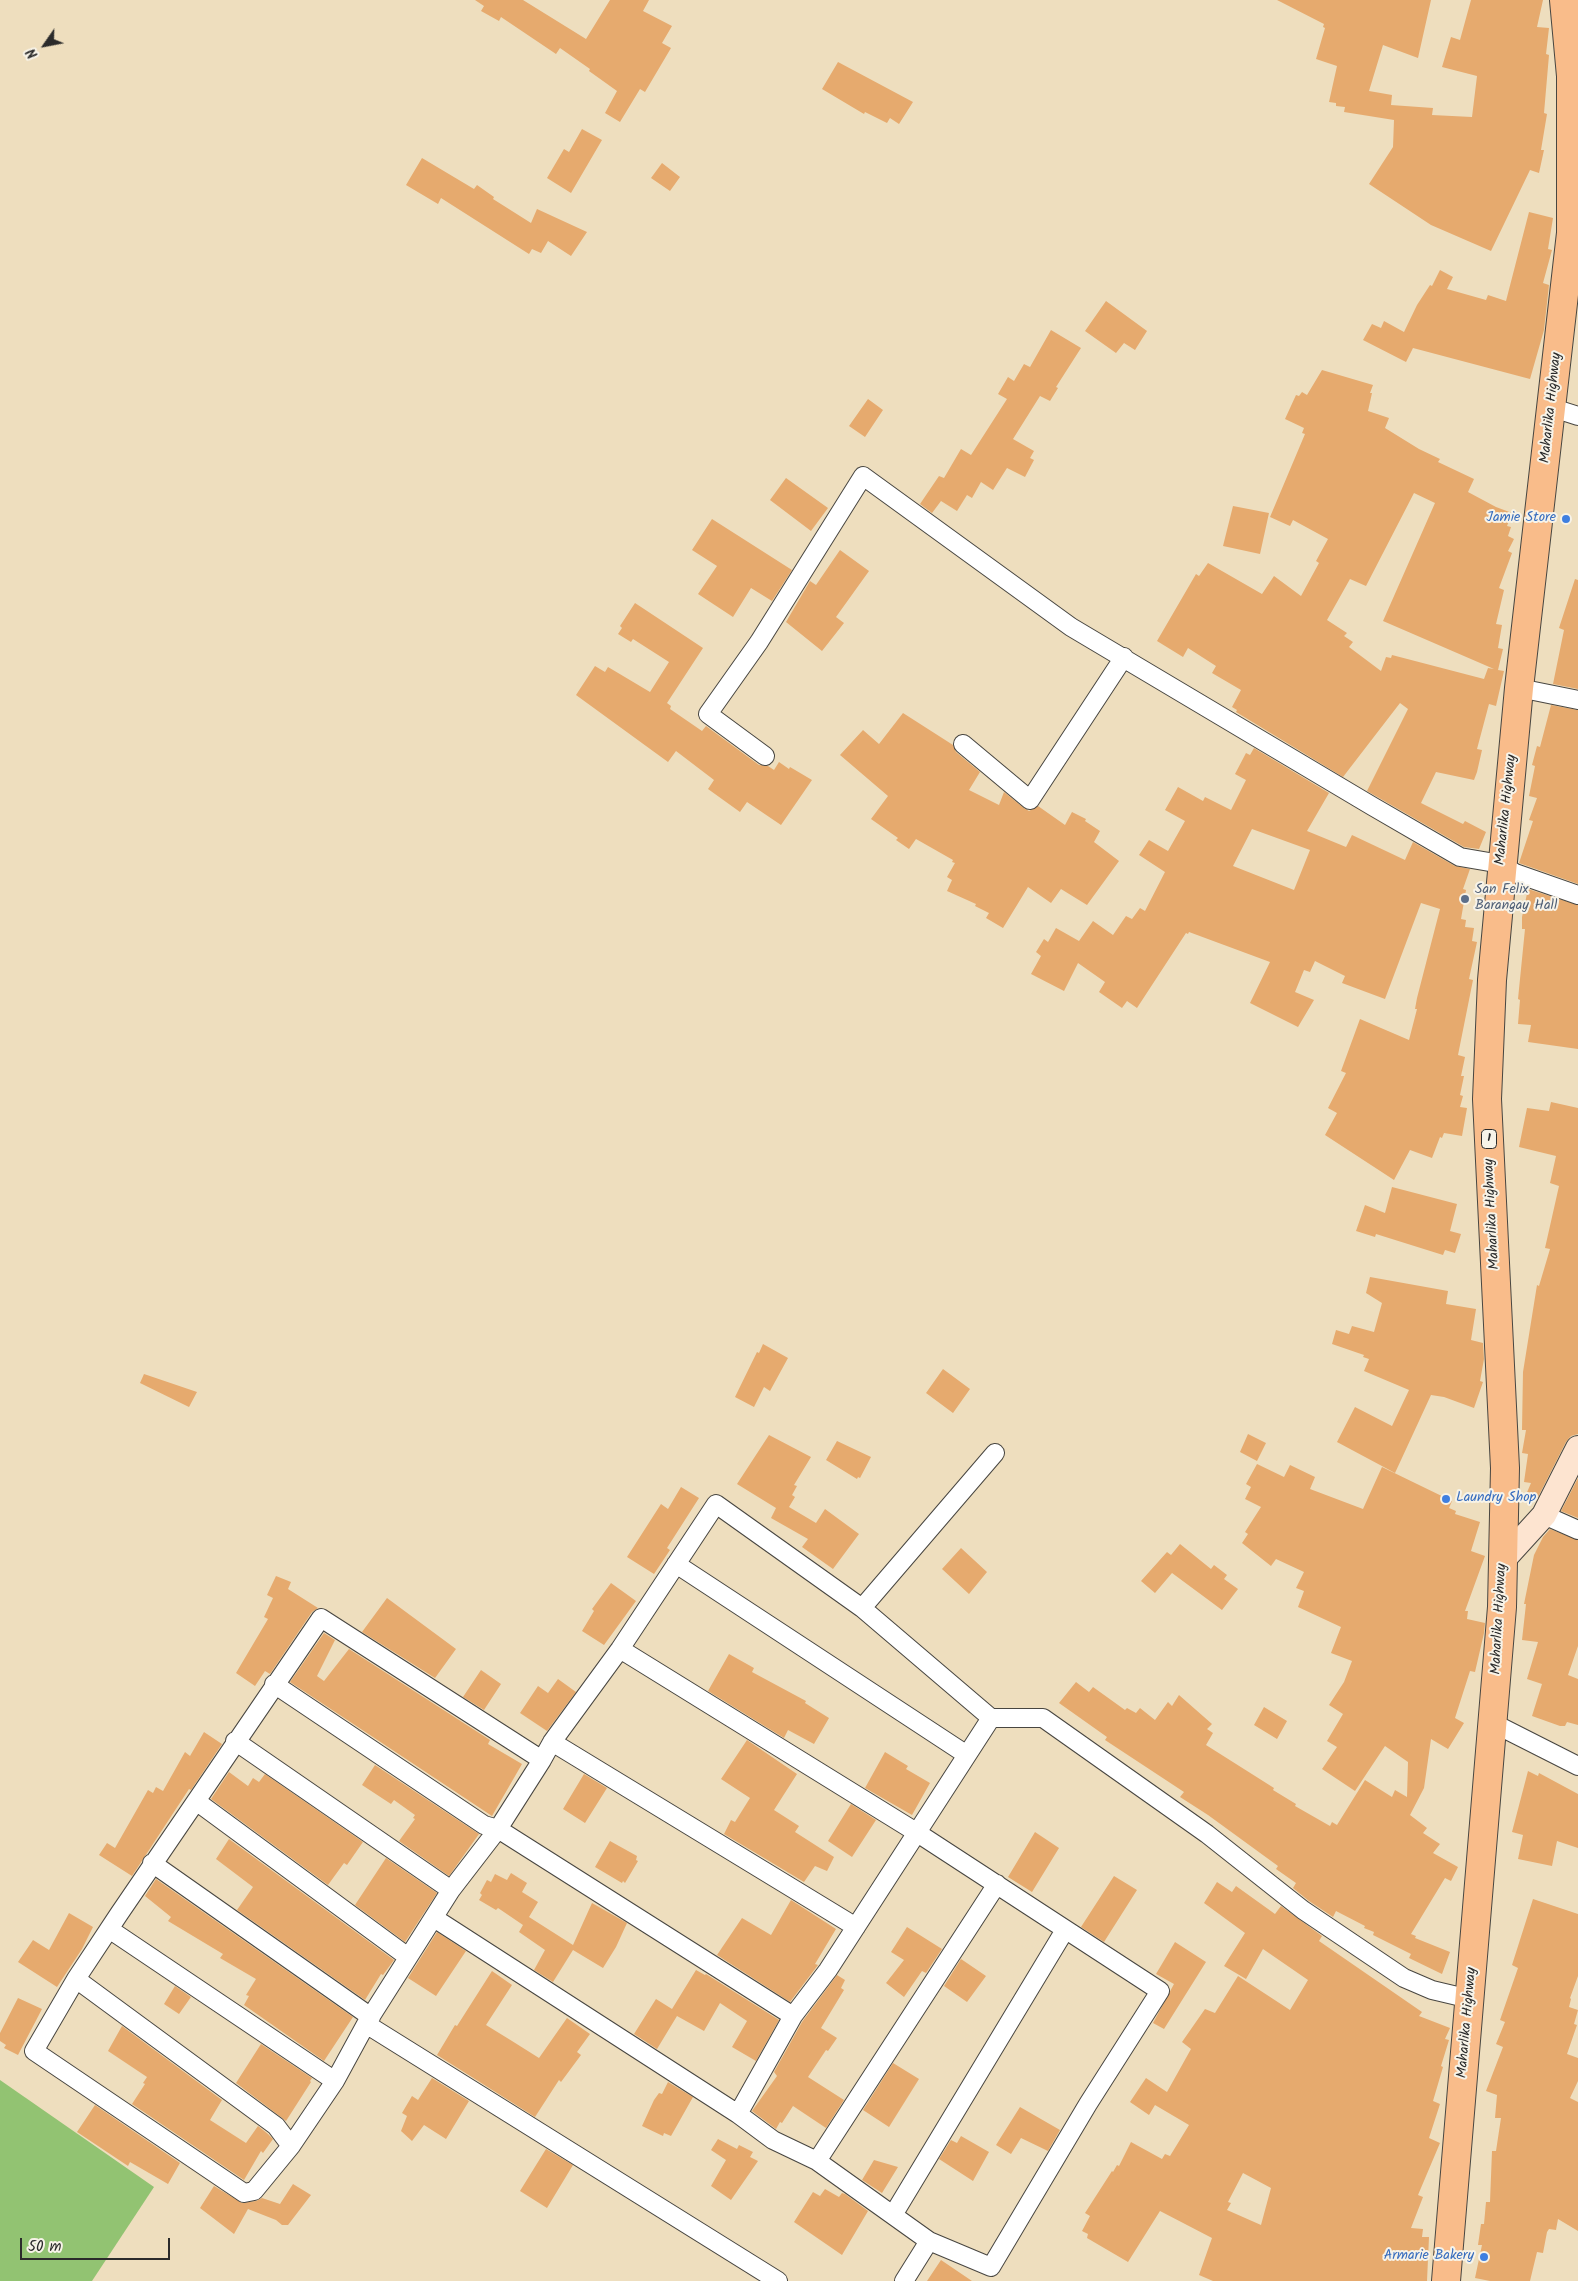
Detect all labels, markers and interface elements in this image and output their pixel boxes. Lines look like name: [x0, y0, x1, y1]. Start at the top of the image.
north arrow: [20, 20, 70, 70]
text: N: [21, 43, 44, 63]
street label: Maharlika Highway: [1538, 352, 1566, 464]
place label: Jamie Store: [1486, 511, 1556, 527]
marker: Jamie Store: [1560, 513, 1572, 525]
street label: Maharlika Highway: [1493, 754, 1521, 866]
place label: San Felix Barangay Hall: [1475, 883, 1557, 916]
marker: San Felix Barangay Hall: [1459, 893, 1471, 905]
road number: 1: [1482, 1130, 1496, 1148]
street label: Maharlika Highway: [1482, 1158, 1504, 1270]
place label: Laundry Shop: [1456, 1491, 1536, 1507]
marker: Laundry Shop: [1440, 1493, 1452, 1505]
street label: Maharlika Highway: [1489, 1563, 1511, 1675]
street label: Maharlika Highway: [1455, 1967, 1481, 2079]
scale bar: [22, 2228, 172, 2260]
text: 50 m: [28, 2235, 62, 2259]
place label: Armarie Bakery: [1384, 2249, 1474, 2265]
marker: Armarie Bakery: [1478, 2251, 1490, 2263]

